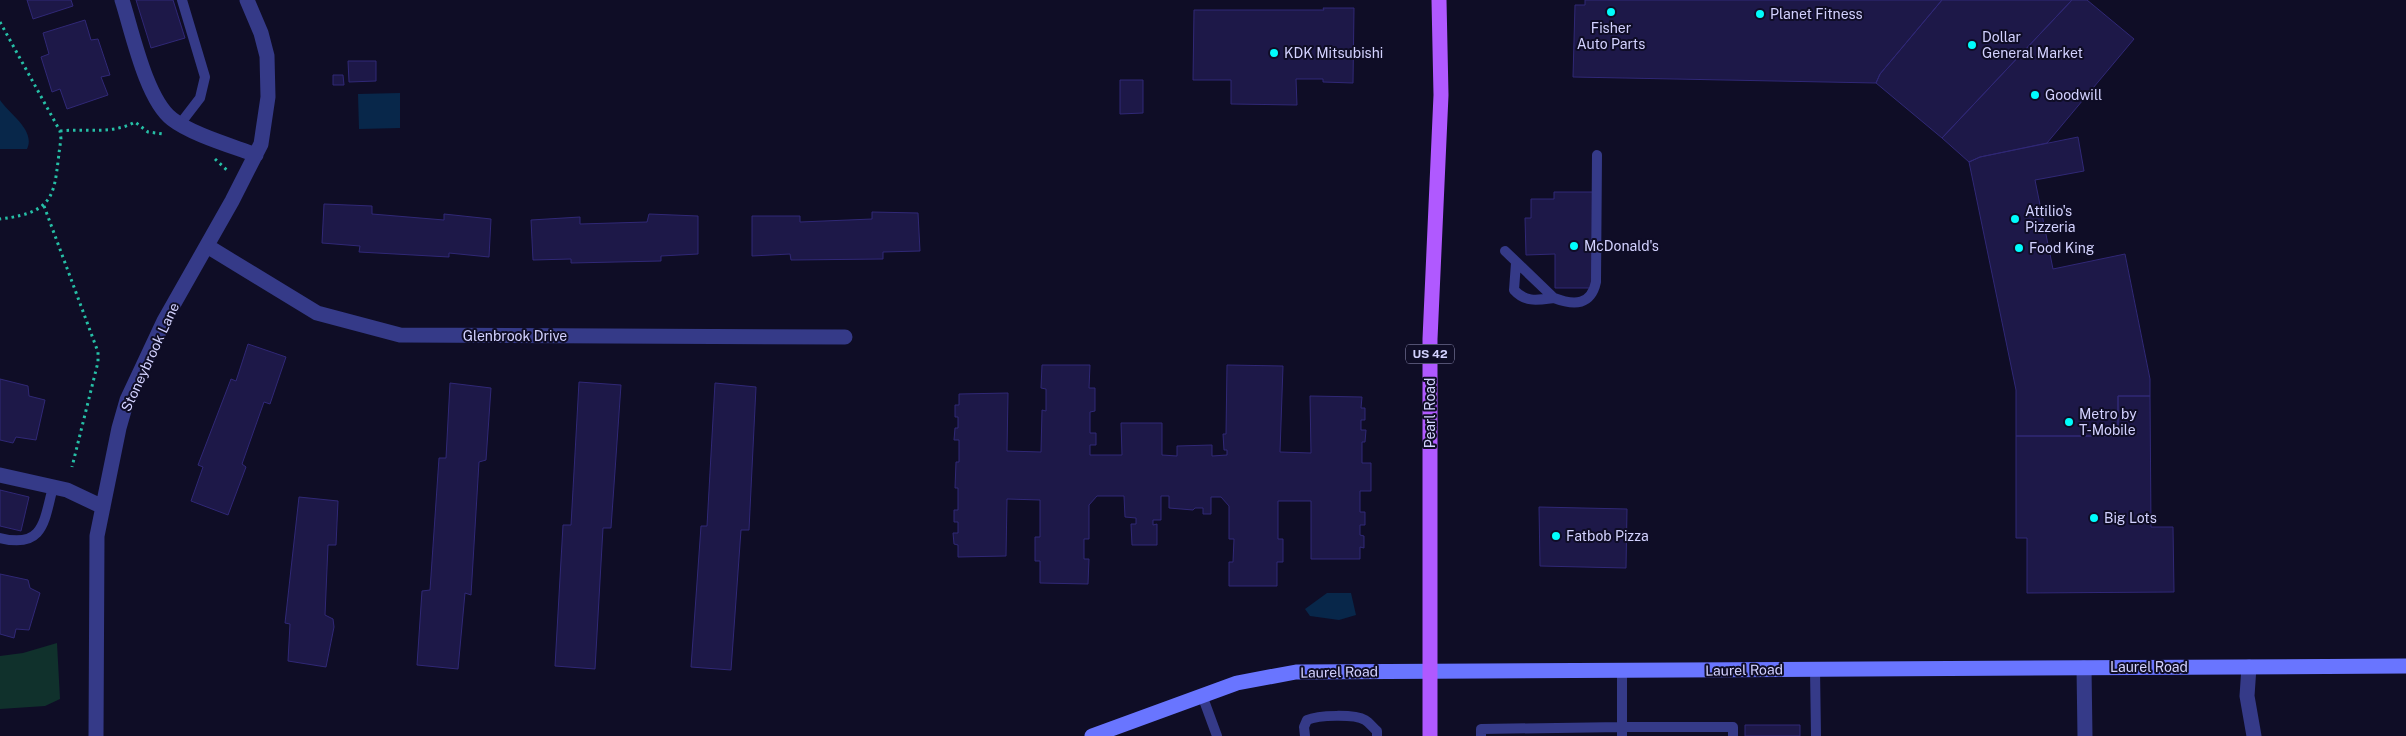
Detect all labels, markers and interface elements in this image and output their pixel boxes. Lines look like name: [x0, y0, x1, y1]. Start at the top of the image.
marker: Fisher Auto Parts: [1605, 6, 1617, 18]
place label: Planet Fitness: [1770, 6, 1863, 22]
marker: Planet Fitness: [1754, 8, 1766, 20]
place label: Fisher Auto Parts: [1577, 20, 1645, 52]
place label: Dollar General Market: [1982, 29, 2083, 61]
marker: Dollar General Market: [1966, 39, 1978, 51]
place label: KDK Mitsubishi: [1284, 45, 1383, 61]
marker: KDK Mitsubishi: [1268, 47, 1280, 59]
place label: Goodwill: [2045, 87, 2102, 103]
marker: Goodwill: [2029, 89, 2041, 101]
place label: Attilio's Pizzeria: [2025, 203, 2076, 235]
marker: Attilio's Pizzeria: [2009, 213, 2021, 225]
place label: McDonald's: [1584, 238, 1659, 254]
marker: McDonald's: [1568, 240, 1580, 252]
place label: Food King: [2029, 240, 2095, 256]
marker: Food King: [2013, 242, 2025, 254]
street label: Stoneybrook Lane: [118, 300, 182, 414]
street label: Glenbrook Drive: [463, 328, 567, 344]
road number: US 42: [1406, 344, 1454, 364]
street label: Pearl Road: [1422, 378, 1438, 448]
place label: Metro by T-Mobile: [2079, 406, 2137, 438]
marker: Metro by T-Mobile: [2063, 416, 2075, 428]
place label: Big Lots: [2104, 510, 2157, 526]
marker: Big Lots: [2088, 512, 2100, 524]
place label: Fatbob Pizza: [1566, 528, 1649, 544]
marker: Fatbob Pizza: [1550, 530, 1562, 542]
street label: Laurel Road: [2110, 659, 2188, 675]
street label: Laurel Road: [1705, 661, 1783, 679]
street label: Laurel Road: [1300, 663, 1378, 681]

